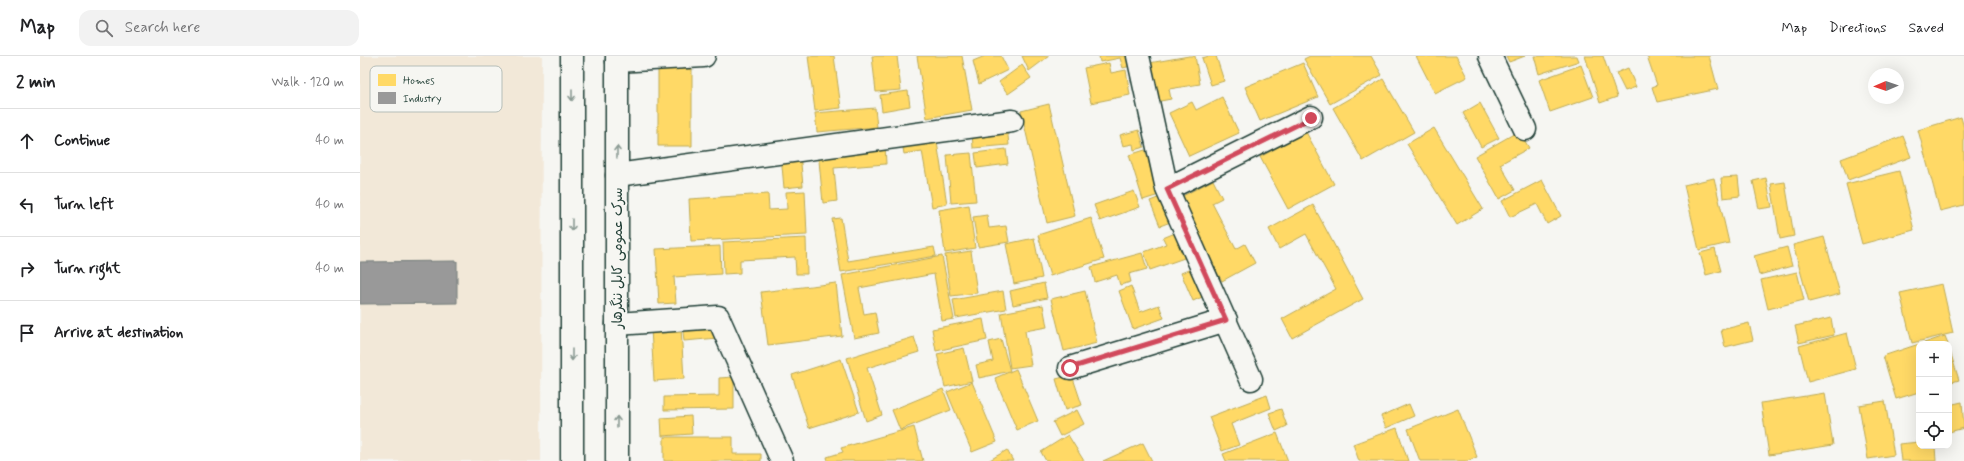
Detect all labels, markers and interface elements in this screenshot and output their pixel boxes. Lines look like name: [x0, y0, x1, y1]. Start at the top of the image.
search box: [79, 10, 359, 46]
text: Map: [20, 15, 55, 40]
icon: search: [93, 17, 115, 39]
text: Search here: [125, 18, 200, 38]
text: Map: [1781, 19, 1807, 37]
text: Directions: [1829, 19, 1887, 37]
text: Saved: [1909, 19, 1944, 37]
legend: [370, 66, 502, 112]
north arrow: [1868, 68, 1904, 104]
text: 2 min: [16, 71, 56, 93]
text: Walk · 120 m: [272, 74, 344, 91]
text: Homes: [403, 74, 435, 88]
one-way arrow: [568, 88, 576, 101]
text: Industry: [403, 92, 442, 106]
route end: [1302, 109, 1320, 127]
icon: ahead: [16, 130, 38, 152]
text: Continue: [54, 131, 110, 151]
text: 40 m: [315, 132, 344, 149]
one-way arrow: [613, 146, 621, 159]
street label: سرک عمومی کابل ننگرهار: [609, 187, 627, 330]
icon: left: [16, 194, 38, 216]
text: Turn left: [54, 195, 114, 215]
text: 40 m: [315, 196, 344, 213]
one-way arrow: [568, 218, 576, 231]
icon: right: [16, 258, 38, 280]
text: Turn right: [54, 259, 121, 279]
text: 40 m: [315, 260, 344, 277]
icon: arrive: [16, 322, 38, 344]
text: Arrive at destination: [54, 323, 183, 343]
map controls: [1916, 341, 1952, 449]
button: +: [1916, 341, 1952, 377]
one-way arrow: [568, 348, 576, 361]
route start: [1061, 359, 1079, 377]
button: −: [1916, 377, 1952, 413]
button: locate: [1916, 413, 1952, 449]
one-way arrow: [613, 416, 621, 429]

